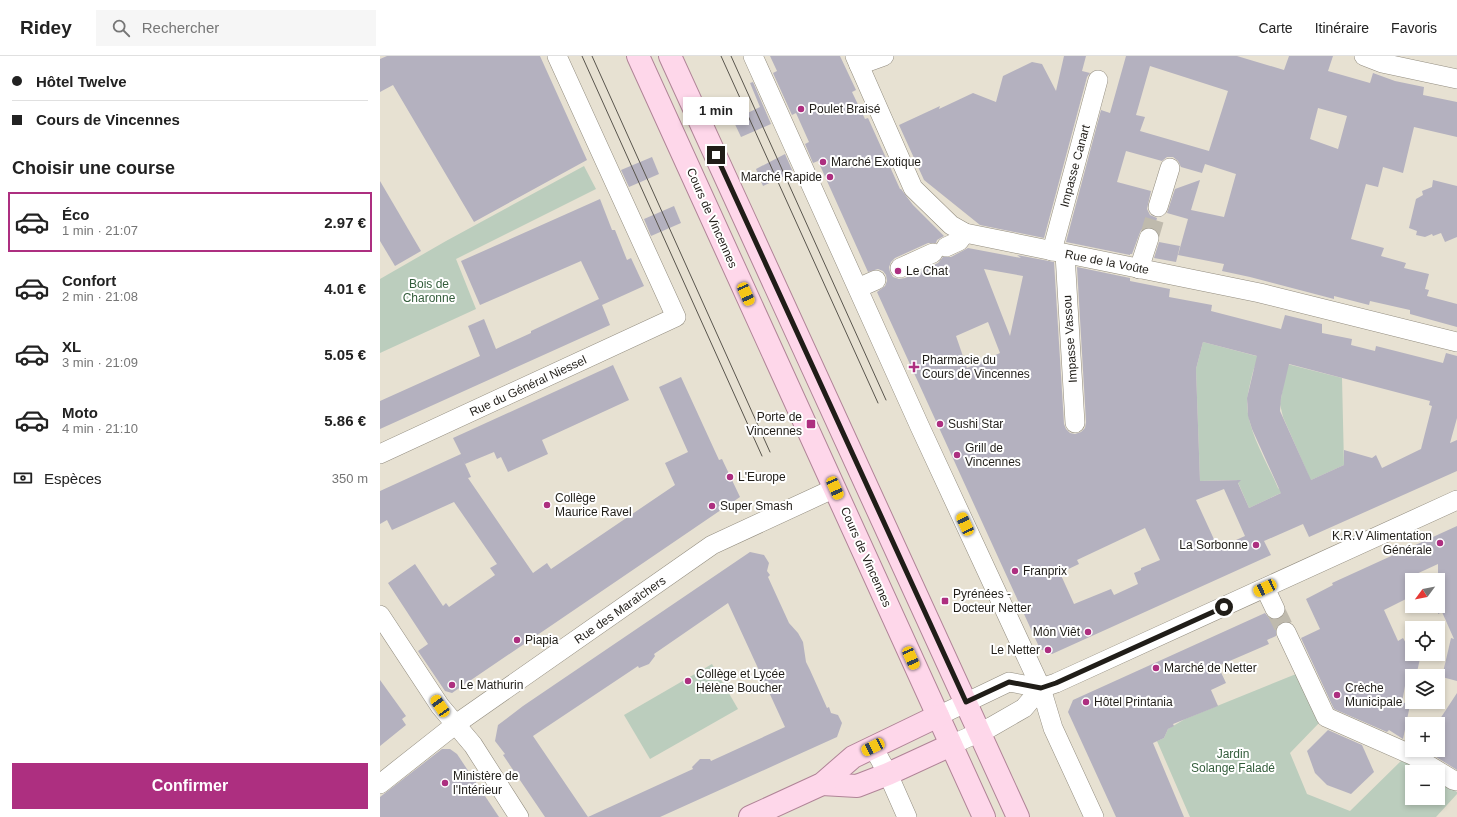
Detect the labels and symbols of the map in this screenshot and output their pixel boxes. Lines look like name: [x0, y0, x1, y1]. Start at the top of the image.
callout: 1 min: [683, 97, 749, 125]
place label: Poulet Braisé: [809, 102, 881, 116]
marker: Poulet Braisé: [796, 104, 806, 114]
street label: Impasse Canart: [1057, 123, 1093, 209]
route end: [707, 146, 725, 164]
place label: Marché Exotique: [831, 155, 921, 169]
marker: Marché Exotique: [818, 157, 828, 167]
street label: Cours de Vincennes: [684, 166, 740, 270]
place label: Marché Rapide: [741, 170, 822, 184]
marker: Marché Rapide: [825, 172, 835, 182]
street label: Rue de la Voûte: [1064, 247, 1151, 277]
place label: Le Chat: [906, 264, 949, 278]
marker: Le Chat: [893, 266, 903, 276]
park label: Bois de Charonne: [403, 277, 456, 305]
car: [736, 281, 756, 307]
street label: Impasse Vassou: [1060, 295, 1080, 383]
street label: Rue du Général Niessel: [467, 353, 589, 419]
place label: Pharmacie du Cours de Vincennes: [922, 353, 1030, 381]
marker: Pharmacie du Cours de Vincennes: [909, 362, 919, 372]
place label: Porte de Vincennes: [746, 410, 802, 438]
place label: Sushi Star: [948, 417, 1003, 431]
marker: Porte de Vincennes: [805, 418, 817, 430]
marker: Sushi Star: [935, 419, 945, 429]
place label: Grill de Vincennes: [965, 441, 1021, 469]
marker: Grill de Vincennes: [952, 450, 962, 460]
place label: L'Europe: [738, 470, 786, 484]
marker: L'Europe: [725, 472, 735, 482]
car: [825, 475, 845, 501]
place label: Collège Maurice Ravel: [555, 491, 632, 519]
place label: Super Smash: [720, 499, 793, 513]
marker: Collège Maurice Ravel: [542, 500, 552, 510]
marker: Super Smash: [707, 501, 717, 511]
street label: Cours de Vincennes: [838, 505, 894, 609]
car: [954, 511, 976, 537]
place label: K.R.V Alimentation Générale: [1332, 529, 1432, 557]
place label: La Sorbonne: [1179, 538, 1248, 552]
marker: K.R.V Alimentation Générale: [1435, 538, 1445, 548]
marker: La Sorbonne: [1251, 540, 1261, 550]
place label: Franprix: [1023, 564, 1067, 578]
marker: Franprix: [1010, 566, 1020, 576]
street label: Rue des Maraîchers: [572, 573, 668, 647]
north arrow: [1405, 573, 1445, 613]
car: [1252, 577, 1278, 599]
place label: Pyrénées - Docteur Netter: [953, 587, 1031, 615]
marker: Pyrénées - Docteur Netter: [940, 596, 950, 606]
route start: [1215, 598, 1233, 616]
place label: Món Viêt: [1033, 625, 1081, 639]
marker: Món Viêt: [1083, 627, 1093, 637]
place label: Piapia: [525, 633, 559, 647]
marker: Piapia: [512, 635, 522, 645]
place label: Le Netter: [991, 643, 1040, 657]
car: [901, 645, 921, 671]
marker: Le Netter: [1043, 645, 1053, 655]
place label: Marché de Netter: [1164, 661, 1257, 675]
marker: Marché de Netter: [1151, 663, 1161, 673]
place label: Collège et Lycée Hélène Boucher: [696, 667, 785, 695]
marker: Collège et Lycée Hélène Boucher: [683, 676, 693, 686]
place label: Le Mathurin: [460, 678, 523, 692]
marker: Le Mathurin: [447, 680, 457, 690]
place label: Crèche Municipale: [1345, 681, 1403, 709]
marker: Crèche Municipale: [1332, 690, 1342, 700]
car: [428, 693, 452, 719]
place label: Hôtel Printania: [1094, 695, 1173, 709]
marker: Hôtel Printania: [1081, 697, 1091, 707]
car: [860, 736, 886, 758]
park label: Jardin Solange Faladé: [1191, 747, 1275, 775]
place label: Ministère de l'Intérieur: [453, 769, 519, 797]
marker: Ministère de l'Intérieur: [440, 778, 450, 788]

